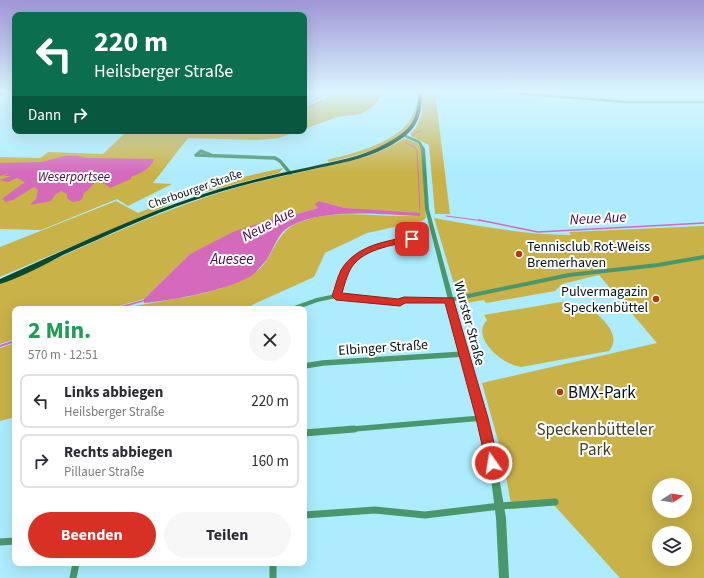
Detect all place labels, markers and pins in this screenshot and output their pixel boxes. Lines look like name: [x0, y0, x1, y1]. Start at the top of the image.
pin: [395, 222, 429, 256]
place label: Tennisclub Rot-Weiss Bremerhaven: [527, 237, 650, 273]
marker: Tennisclub Rot-Weiss Bremerhaven: [514, 249, 524, 259]
place label: Pulvermagazin Speckenbüttel: [561, 282, 648, 318]
marker: Pulvermagazin Speckenbüttel: [651, 294, 661, 304]
place label: BMX-Park: [568, 381, 636, 405]
marker: BMX-Park: [555, 387, 565, 397]

